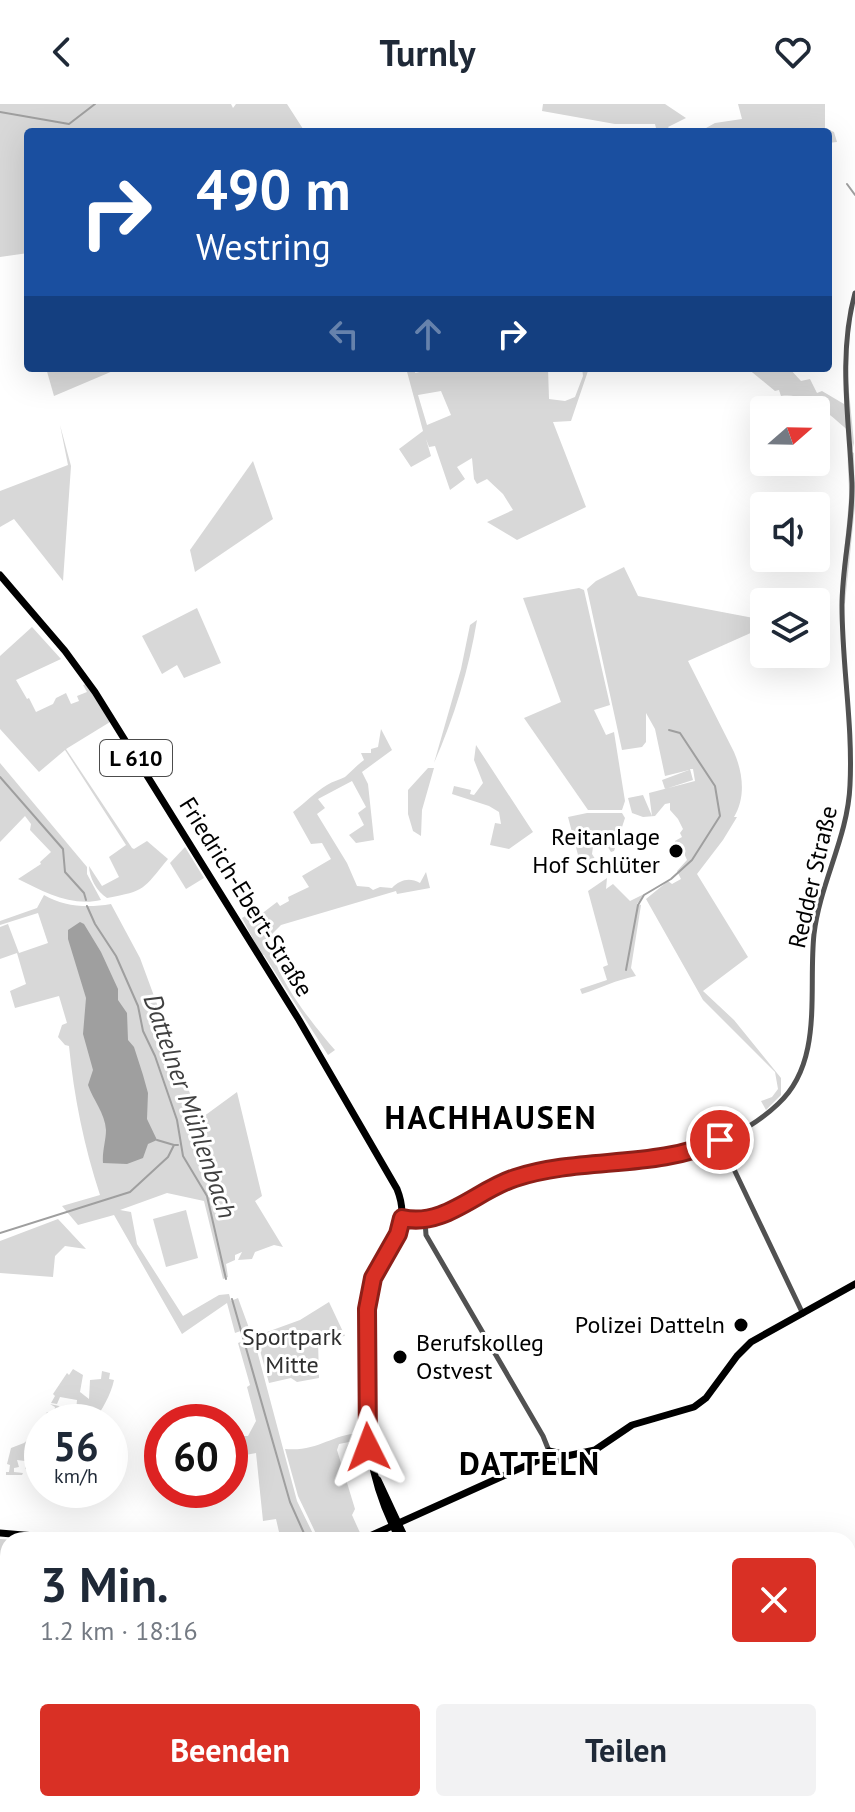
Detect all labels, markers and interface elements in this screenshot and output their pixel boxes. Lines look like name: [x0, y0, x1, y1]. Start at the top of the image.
text: Turnly: [379, 29, 476, 76]
icon: back: [40, 30, 84, 74]
icon: heart: [771, 30, 815, 74]
text: 490 m: [196, 153, 351, 225]
icon: right: [64, 160, 168, 264]
text: Westring: [196, 223, 331, 270]
icon: left: [322, 312, 366, 356]
icon: ahead: [406, 312, 450, 356]
icon: right: [490, 312, 534, 356]
north arrow: [750, 396, 830, 476]
map controls: [750, 396, 830, 668]
button: sound: [750, 492, 830, 572]
button: layers: [750, 588, 830, 668]
road number: L 610: [100, 740, 172, 776]
street label: Friedrich-Ebert-Straße: [172, 791, 320, 1002]
street label: Redder Straße: [781, 803, 844, 951]
place label: Reitanlage Hof Schlüter: [532, 821, 660, 880]
marker: Reitanlage Hof Schlüter: [667, 842, 685, 860]
water label: Dattelner Mühlenbach: [137, 989, 244, 1222]
district label: HACHHAUSEN: [385, 1096, 597, 1138]
pin: [686, 1106, 754, 1174]
icon: arrive: [698, 1118, 742, 1162]
place label: Polizei Datteln: [575, 1309, 725, 1340]
marker: Polizei Datteln: [732, 1316, 750, 1334]
park label: Sportpark Mitte: [242, 1321, 343, 1380]
place label: Berufskolleg Ostvest: [416, 1327, 544, 1386]
marker: Berufskolleg Ostvest: [391, 1348, 409, 1366]
speed limit sign: 60: [144, 1404, 248, 1508]
position arrow: [326, 1405, 410, 1489]
text: 56: [53, 1420, 99, 1472]
district label: DATTELN: [459, 1442, 601, 1484]
text: km/h: [54, 1463, 98, 1489]
text: 3 Min.: [40, 1553, 169, 1615]
button: close: [732, 1558, 816, 1642]
text: 1.2 km · 18:16: [40, 1614, 198, 1647]
button: Beenden: [40, 1704, 420, 1796]
button: Teilen: [436, 1704, 816, 1796]

